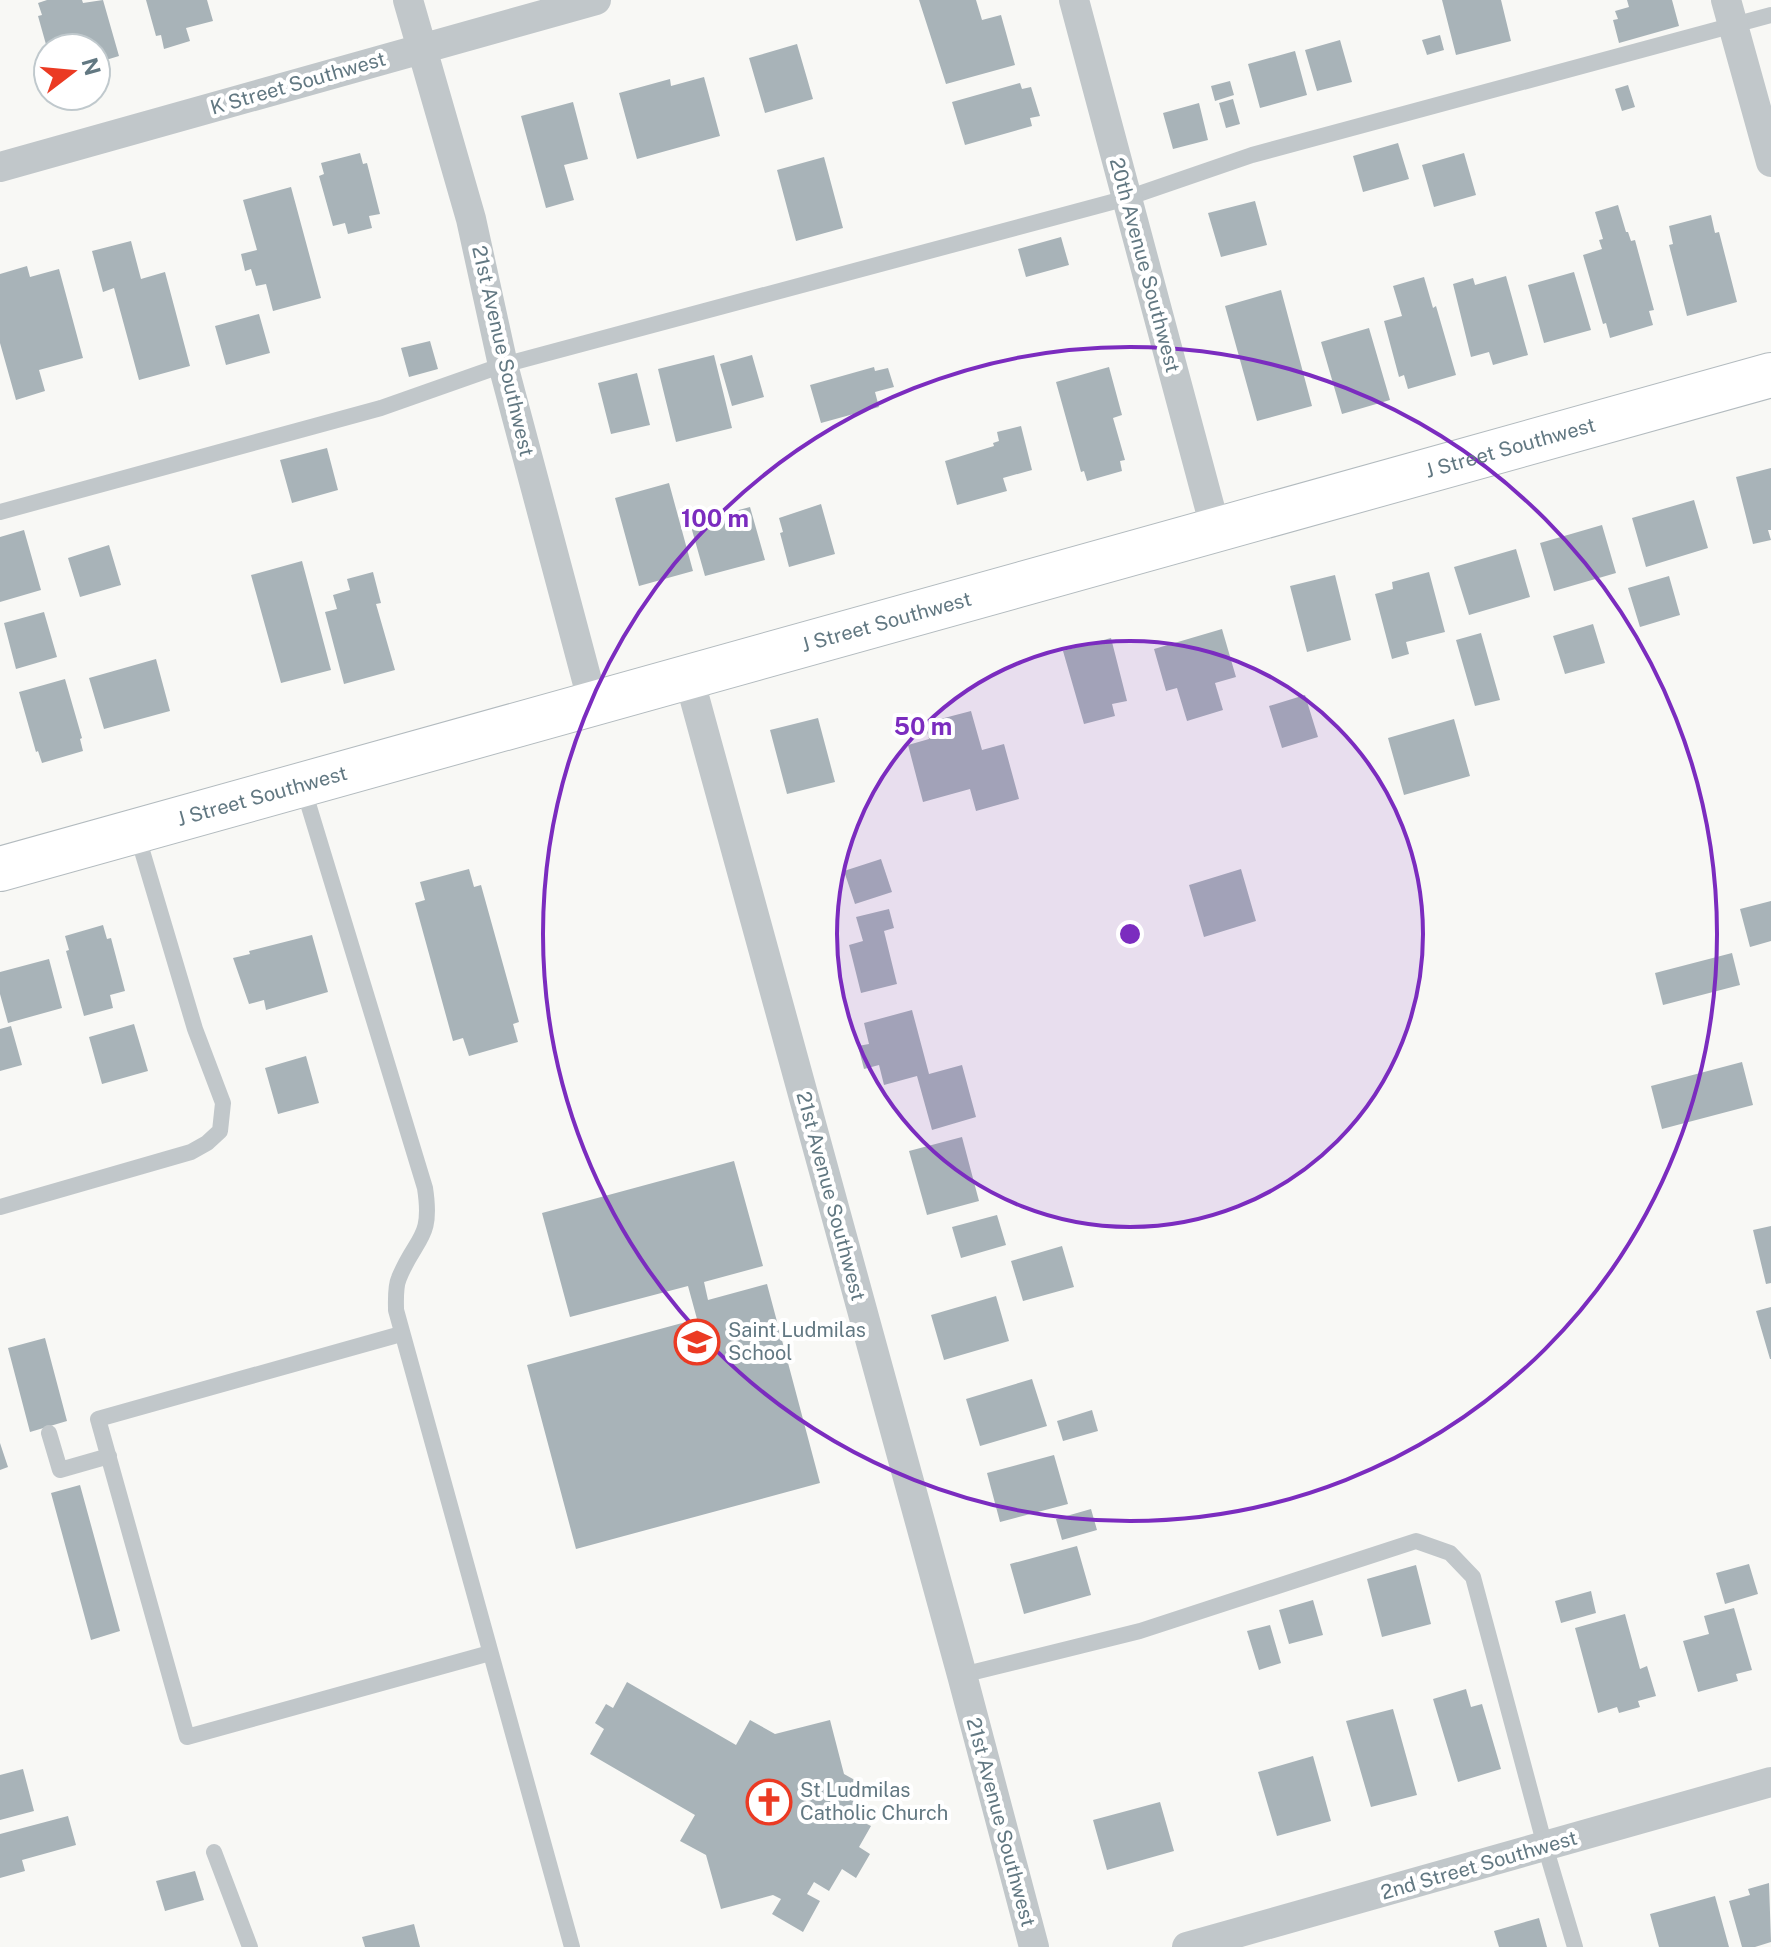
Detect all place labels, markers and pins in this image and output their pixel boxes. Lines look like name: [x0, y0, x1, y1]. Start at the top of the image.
centre of rings: [1116, 920, 1144, 948]
school or university icon: Saint Ludmilas School: [673, 1318, 721, 1366]
place label: Saint Ludmilas School: [728, 1318, 866, 1365]
church icon: St Ludmilas Catholic Church: [745, 1778, 793, 1826]
place label: St Ludmilas Catholic Church: [800, 1778, 948, 1825]

